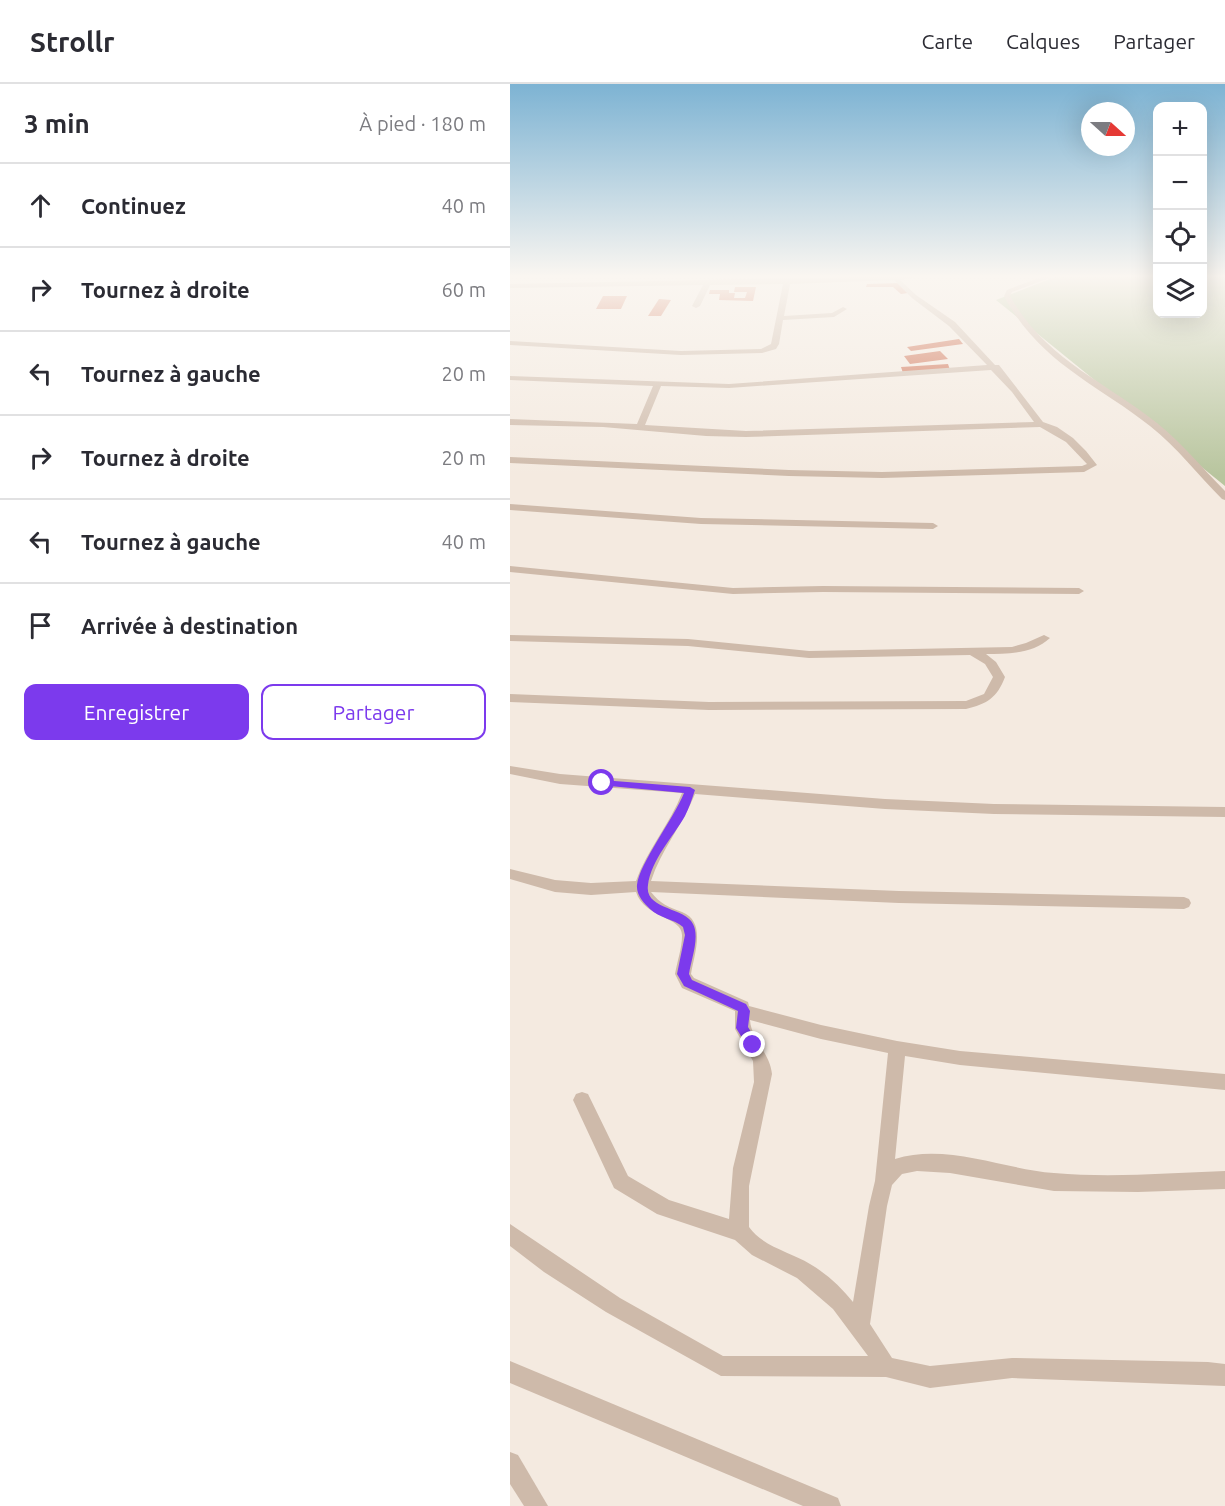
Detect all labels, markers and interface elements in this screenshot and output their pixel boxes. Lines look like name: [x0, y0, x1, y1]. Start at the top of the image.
text: Strollr: [30, 26, 115, 57]
text: Carte: [922, 29, 973, 53]
text: Calques: [1006, 29, 1080, 53]
text: Partager: [1113, 29, 1195, 53]
north arrow: [1081, 102, 1135, 156]
map controls: [1153, 102, 1207, 318]
button: +: [1153, 102, 1207, 156]
text: 3 min: [24, 109, 90, 138]
text: À pied · 180 m: [359, 112, 486, 135]
button: −: [1153, 156, 1207, 210]
icon: ahead: [24, 189, 57, 222]
text: Continuez: [81, 193, 186, 218]
text: 40 m: [442, 194, 486, 217]
button: locate: [1153, 210, 1207, 264]
button: layers: [1153, 264, 1207, 318]
icon: right: [24, 273, 57, 306]
text: Tournez à droite: [81, 277, 250, 302]
text: 60 m: [442, 278, 486, 301]
icon: left: [24, 357, 57, 390]
text: Tournez à gauche: [81, 361, 261, 386]
text: 20 m: [442, 362, 486, 385]
icon: right: [24, 441, 57, 474]
text: Tournez à droite: [81, 445, 250, 470]
text: 20 m: [442, 446, 486, 469]
icon: left: [24, 525, 57, 558]
text: Tournez à gauche: [81, 529, 261, 554]
text: 40 m: [442, 530, 486, 553]
icon: arrive: [24, 609, 57, 642]
text: Arrivée à destination: [81, 613, 298, 638]
button: Enregistrer: [24, 684, 249, 740]
button: Partager: [261, 684, 486, 740]
route start: [588, 769, 614, 795]
route end: [739, 1031, 765, 1057]

